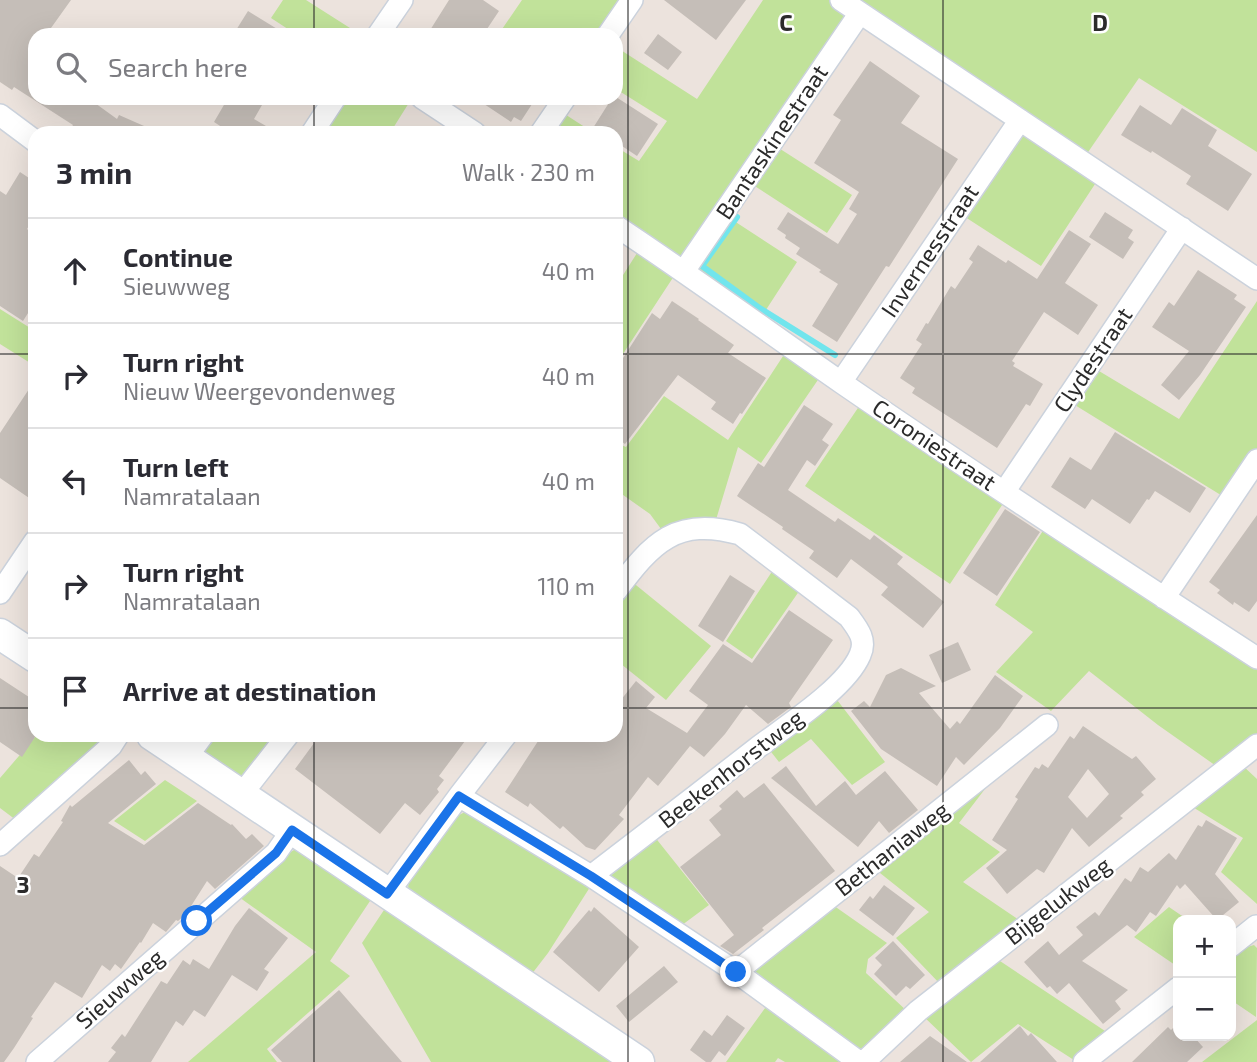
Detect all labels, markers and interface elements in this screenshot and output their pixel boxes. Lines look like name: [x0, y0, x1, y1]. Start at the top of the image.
text: C: [779, 8, 793, 36]
text: D: [1092, 8, 1108, 36]
search box: [28, 28, 623, 105]
icon: search: [52, 48, 90, 86]
text: Search here: [108, 51, 248, 82]
street label: Bantaskinestraat: [709, 59, 833, 224]
text: 3 min: [56, 154, 132, 190]
text: Walk · 230 m: [462, 158, 595, 186]
street label: Invernesstraat: [874, 179, 984, 322]
text: Continue: [123, 241, 233, 272]
icon: ahead: [56, 252, 94, 290]
text: 40 m: [542, 257, 595, 285]
text: Sieuwweg: [123, 272, 230, 300]
street label: Clydestraat: [1047, 301, 1138, 417]
text: Turn right: [123, 346, 244, 377]
icon: right: [56, 357, 94, 395]
text: 40 m: [542, 362, 595, 390]
text: Nieuw Weergevondenweg: [123, 377, 395, 405]
street label: Coroniestraat: [867, 393, 1002, 496]
text: Turn left: [123, 451, 229, 482]
icon: left: [56, 462, 94, 500]
text: 40 m: [542, 467, 595, 495]
text: Namratalaan: [123, 482, 261, 510]
text: Turn right: [123, 556, 244, 587]
icon: right: [56, 567, 94, 605]
text: 110 m: [538, 572, 595, 600]
text: Namratalaan: [123, 587, 261, 615]
icon: arrive: [56, 672, 94, 710]
text: Arrive at destination: [123, 675, 376, 706]
street label: Beekenhorstweg: [652, 703, 809, 833]
street label: Bethaniaweg: [829, 795, 954, 901]
street label: Bijgelukweg: [999, 850, 1116, 950]
text: 3: [16, 870, 30, 898]
route start: [181, 905, 212, 936]
map controls: [1173, 915, 1236, 1041]
button: +: [1173, 915, 1236, 978]
street label: Sieuwweg: [70, 942, 169, 1034]
route end: [720, 956, 751, 987]
button: −: [1173, 978, 1236, 1041]

